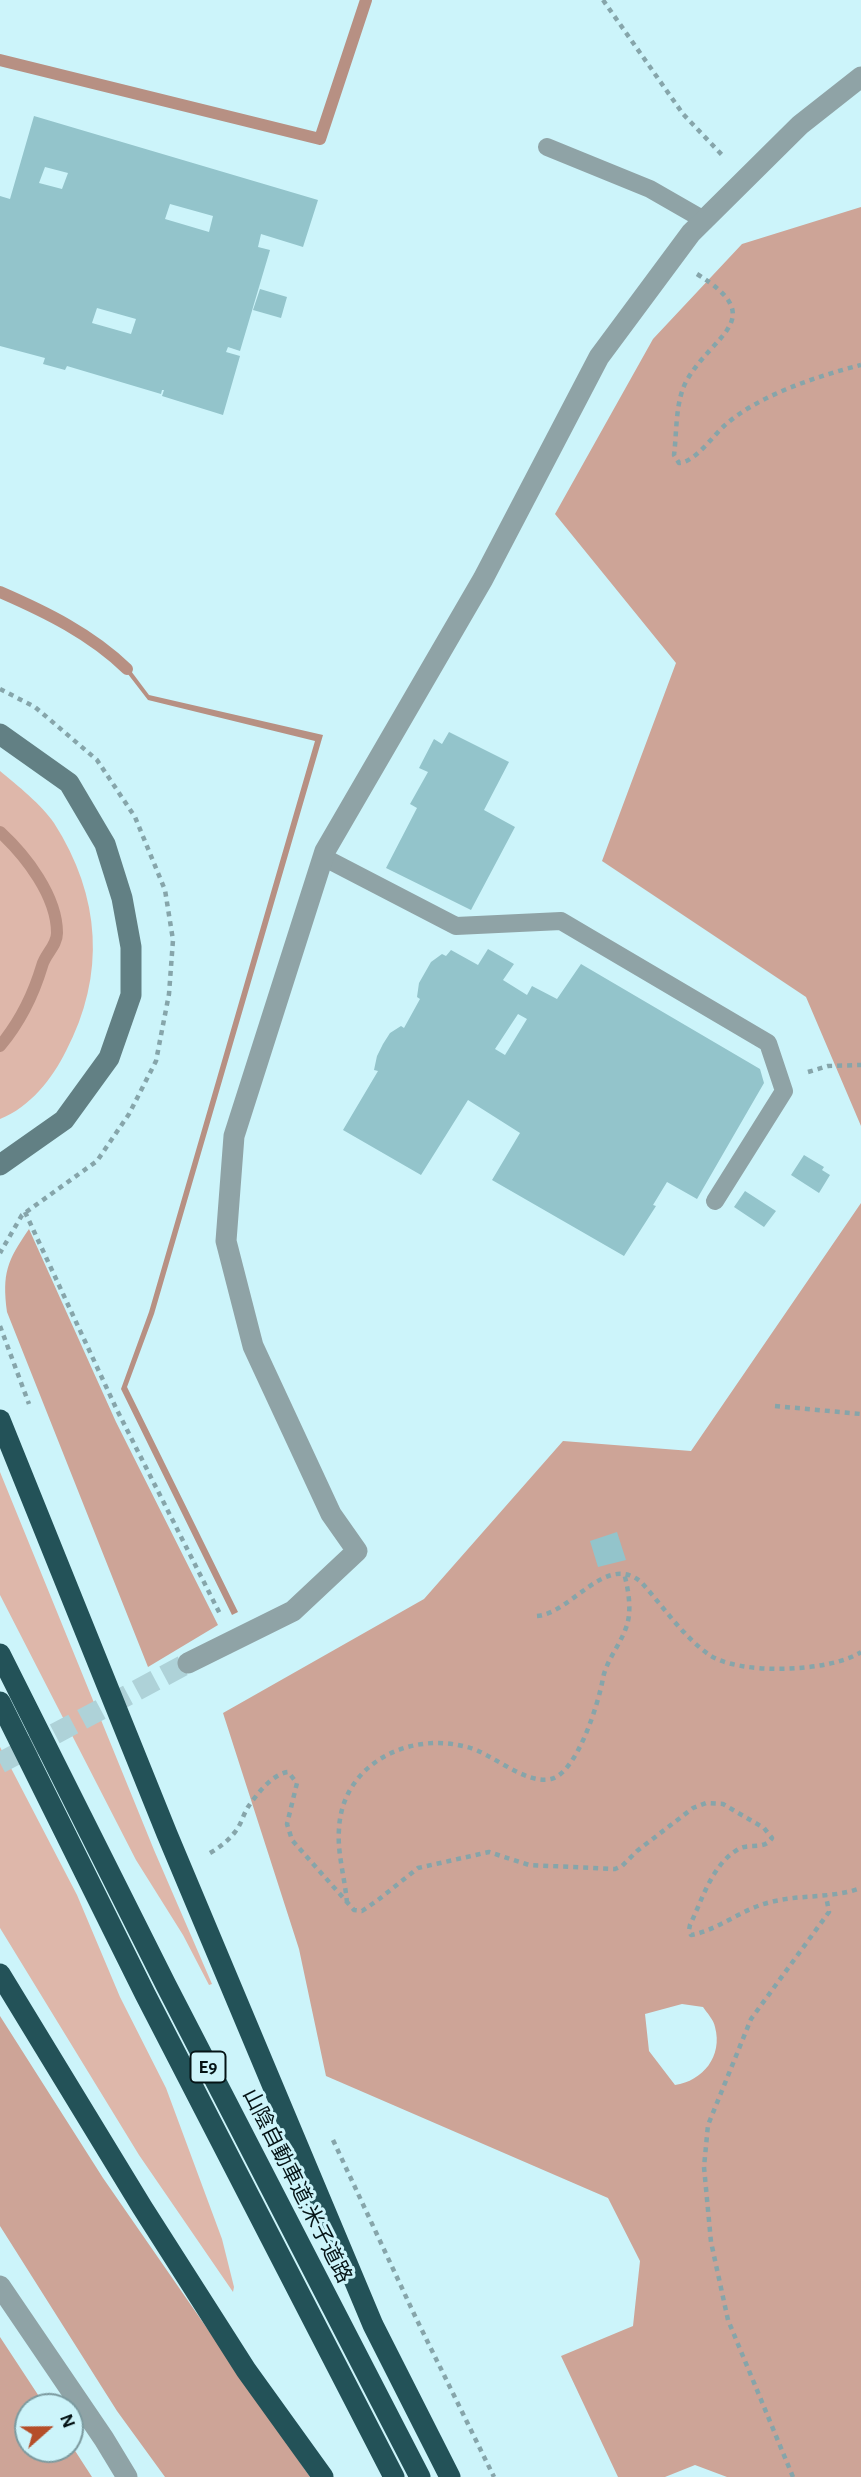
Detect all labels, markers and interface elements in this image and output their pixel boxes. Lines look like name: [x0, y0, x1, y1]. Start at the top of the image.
road number: E9: [190, 2052, 226, 2082]
street label: 山陰自動車道;米子道路: [237, 2085, 357, 2287]
north arrow: [14, 2393, 84, 2463]
text: N: [56, 2411, 78, 2431]

